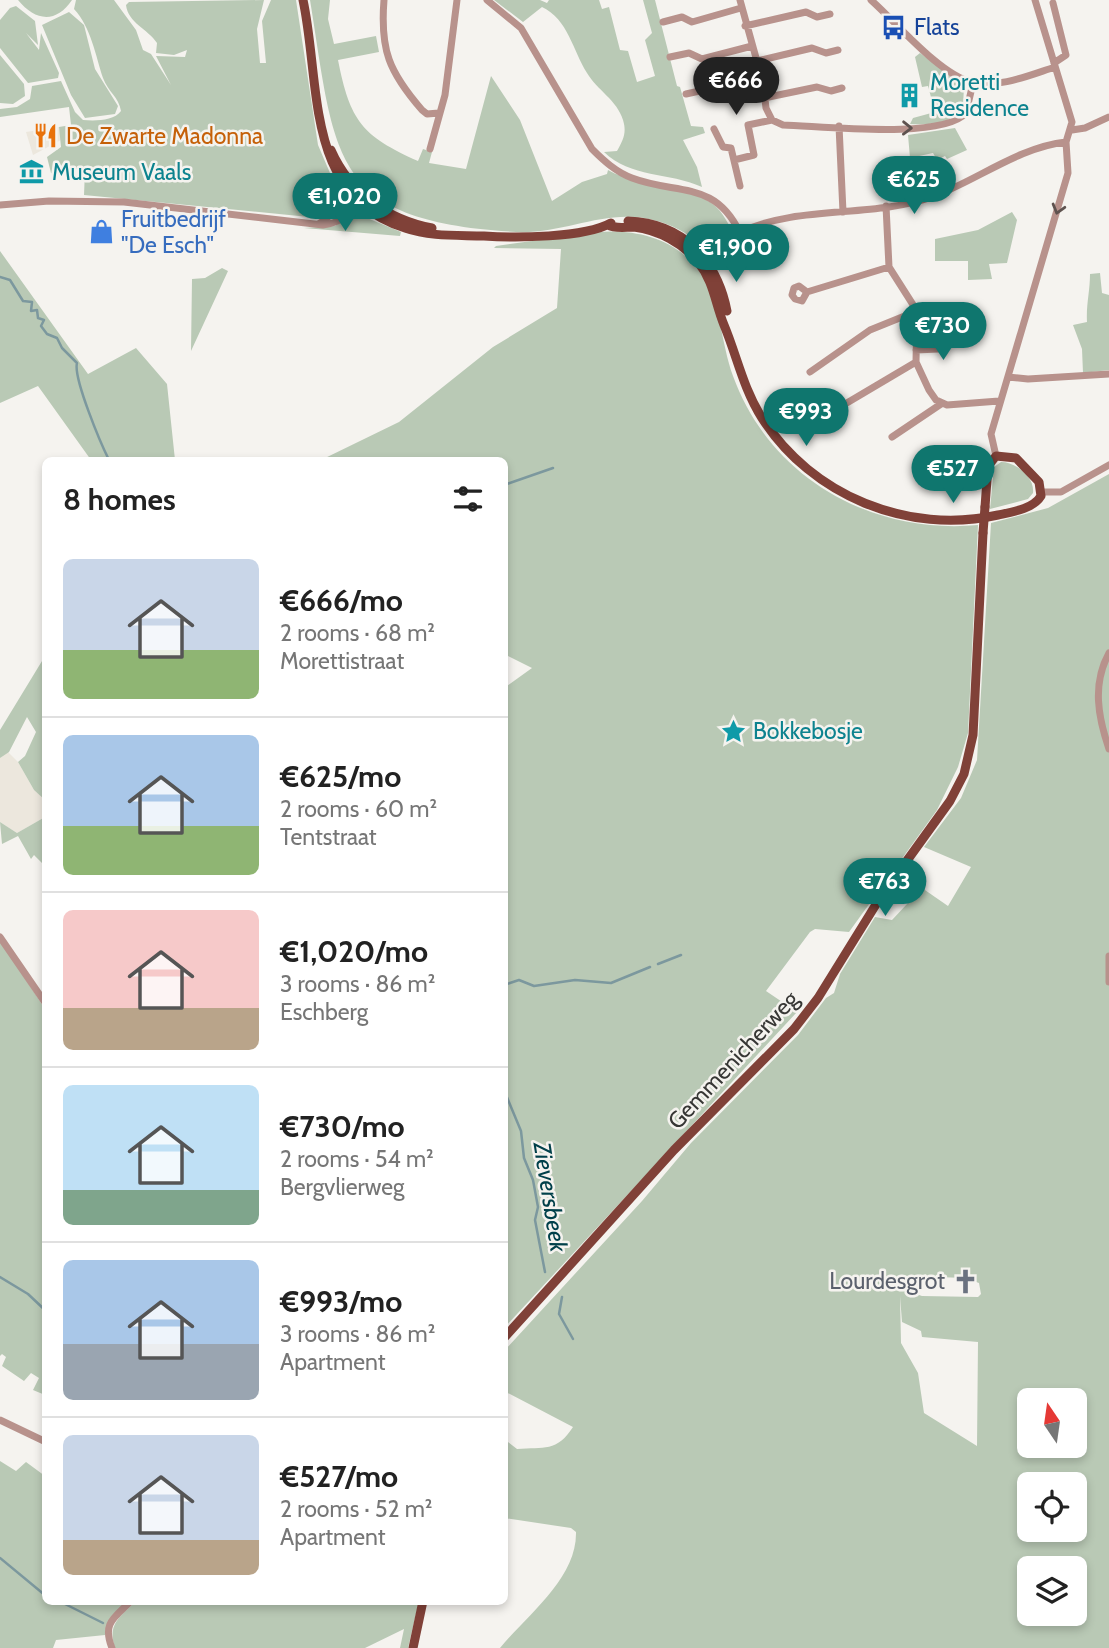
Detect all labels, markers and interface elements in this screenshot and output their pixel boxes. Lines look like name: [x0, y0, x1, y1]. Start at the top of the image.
bus stop icon: Flats: [880, 13, 908, 41]
place label: Flats: [914, 13, 960, 41]
pin: €666: [695, 58, 777, 117]
text: €666: [709, 66, 763, 94]
place label: Moretti Residence: [930, 68, 1029, 122]
building icon: Moretti Residence: [896, 81, 924, 109]
one-way arrow: [902, 121, 913, 136]
restaurant icon: De Zwarte Madonna: [32, 122, 60, 150]
place label: De Zwarte Madonna: [66, 122, 263, 150]
pin: €625: [873, 156, 955, 216]
museum icon: Museum Vaals: [18, 158, 46, 186]
place label: Museum Vaals: [52, 158, 191, 186]
text: €625: [888, 165, 940, 193]
pin: €1,020: [288, 174, 402, 233]
text: €1,020: [308, 182, 382, 210]
one-way arrow: [1052, 203, 1067, 215]
place label: Fruitbedrijf "De Esch": [121, 205, 226, 259]
shop icon: Fruitbedrijf "De Esch": [87, 218, 115, 246]
pin: €1,900: [679, 224, 793, 284]
text: €1,900: [699, 233, 773, 261]
pin: €730: [902, 302, 984, 362]
text: €730: [915, 311, 971, 339]
pin: €993: [765, 388, 847, 448]
text: €993: [780, 397, 833, 425]
pin: €527: [912, 446, 994, 505]
text: €527: [928, 454, 979, 482]
icon: filters: [449, 480, 487, 518]
text: 8 homes: [63, 481, 176, 518]
text: €666/mo: [280, 582, 403, 619]
icon: home: [119, 587, 203, 671]
text: 2 rooms · 68 m²: [280, 619, 435, 647]
text: Morettistraat: [280, 647, 404, 675]
place icon: Bokkebosje: [719, 717, 747, 745]
place label: Bokkebosje: [753, 717, 863, 745]
text: €625/mo: [280, 758, 401, 795]
icon: home: [119, 763, 203, 847]
text: 2 rooms · 60 m²: [280, 795, 437, 823]
text: Tentstraat: [280, 823, 377, 851]
pin: €763: [844, 858, 926, 918]
text: €763: [859, 867, 911, 895]
text: €1,020/mo: [280, 933, 428, 970]
icon: home: [119, 938, 203, 1022]
text: 3 rooms · 86 m²: [280, 970, 435, 998]
street label: Gemmenicherweg: [662, 985, 805, 1135]
text: Eschberg: [280, 998, 368, 1026]
text: €730/mo: [280, 1108, 405, 1145]
icon: home: [119, 1113, 203, 1197]
water label: Zieversbeek: [527, 1139, 574, 1255]
text: 2 rooms · 54 m²: [280, 1145, 434, 1173]
text: Bergvlierweg: [280, 1173, 405, 1201]
place label: Lourdesgrot: [829, 1267, 945, 1295]
church icon: Lourdesgrot: [951, 1267, 979, 1295]
text: €993/mo: [280, 1283, 402, 1320]
icon: home: [119, 1288, 203, 1372]
text: 3 rooms · 86 m²: [280, 1320, 435, 1348]
text: Apartment: [280, 1348, 385, 1376]
north arrow: [1017, 1388, 1087, 1458]
map controls: [1017, 1388, 1087, 1626]
text: €527/mo: [280, 1458, 398, 1495]
icon: home: [119, 1463, 203, 1547]
button: locate: [1017, 1472, 1087, 1542]
text: 2 rooms · 52 m²: [280, 1495, 433, 1523]
text: Apartment: [280, 1523, 385, 1551]
button: layers: [1017, 1556, 1087, 1626]

